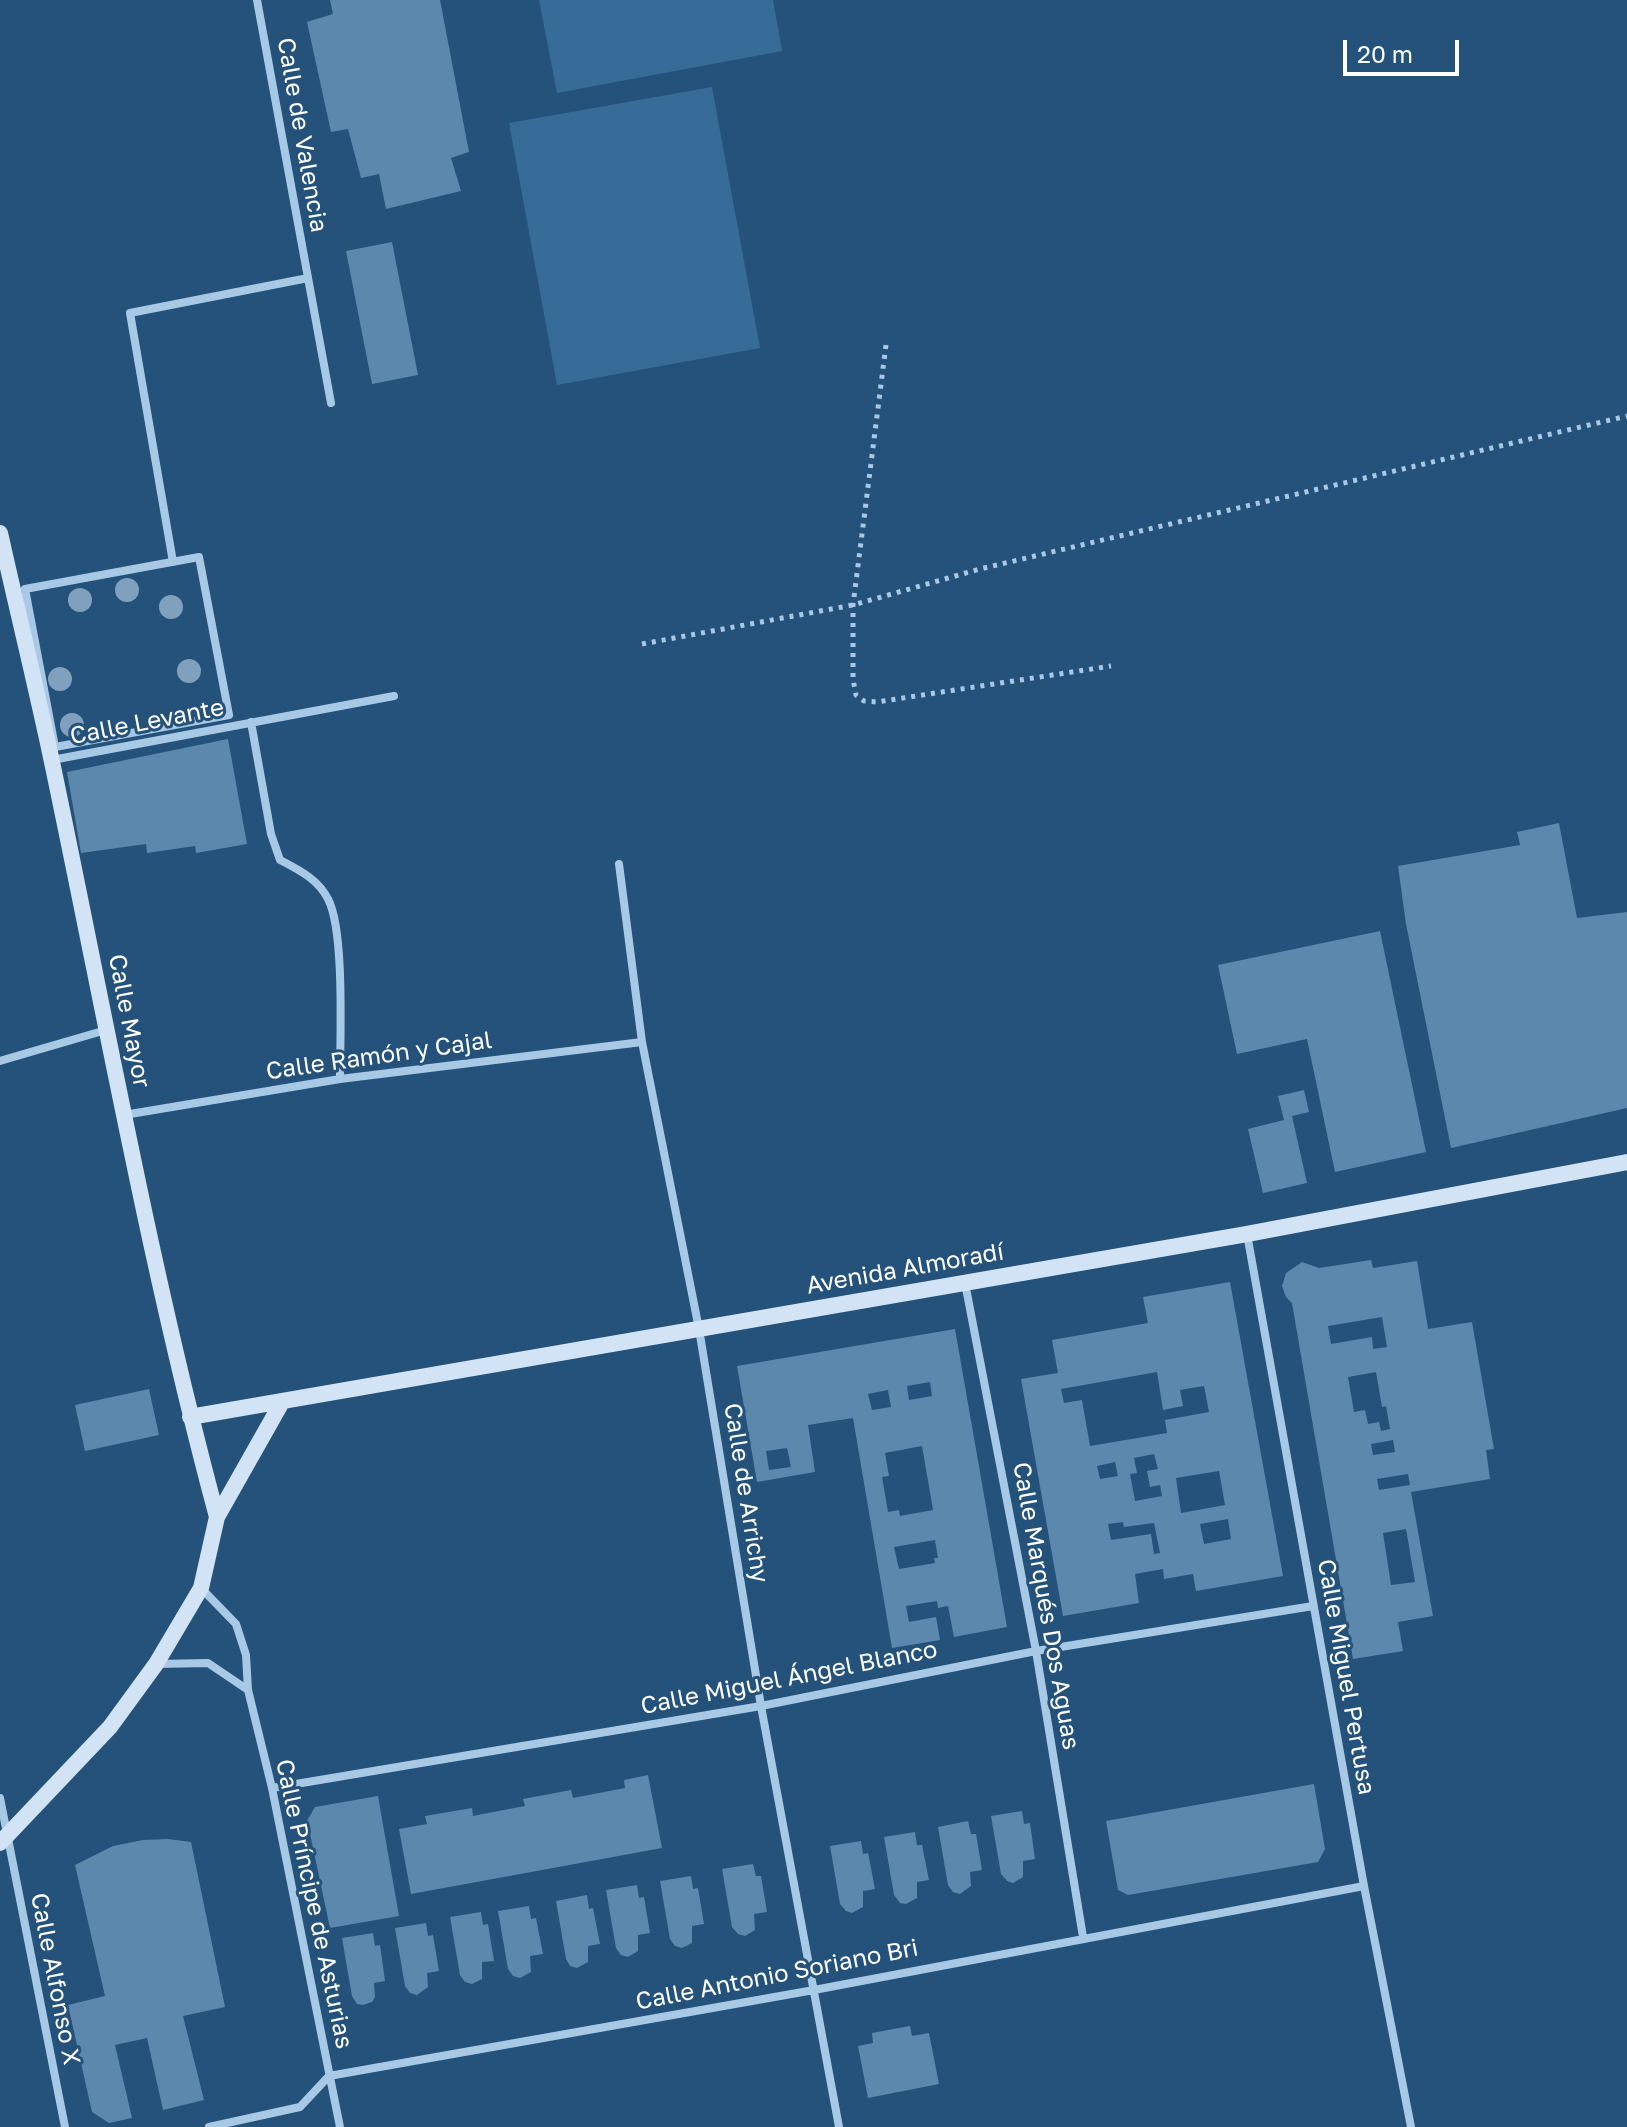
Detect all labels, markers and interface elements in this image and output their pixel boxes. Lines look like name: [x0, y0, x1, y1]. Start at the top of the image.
scale bar: [1347, 24, 1463, 74]
street label: Calle de Valencia: [271, 35, 333, 235]
text: 20 m: [1357, 39, 1413, 68]
street label: Calle Levante: [68, 693, 226, 751]
street label: Calle Mayor: [102, 952, 156, 1090]
street label: Calle Ramón y Cajal: [264, 1026, 494, 1086]
street label: Avenida Almoradí: [804, 1237, 1006, 1301]
street label: Calle de Arrichy: [718, 1401, 774, 1585]
street label: Calle Marqués Dos Aguas: [1007, 1460, 1085, 1752]
street label: Calle Miguel Pertusa: [1311, 1557, 1381, 1797]
street label: Calle Miguel Ángel Blanco: [638, 1635, 940, 1721]
street label: Calle Príncipe de Asturias: [269, 1757, 359, 2051]
street label: Calle Alfonso X: [24, 1891, 86, 2067]
street label: Calle Antonio Soriano Bri: [633, 1933, 921, 2017]

